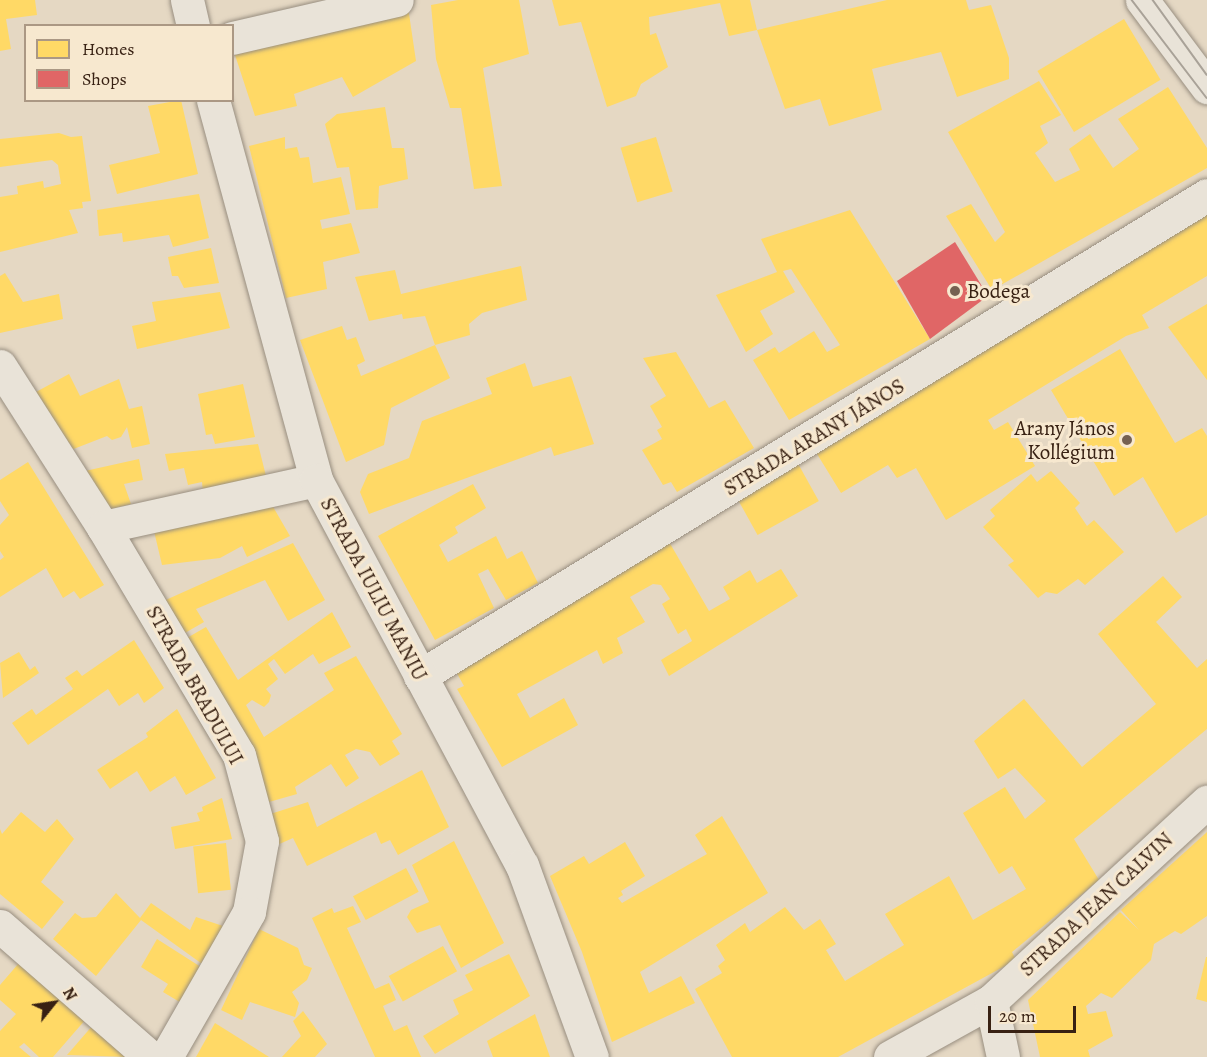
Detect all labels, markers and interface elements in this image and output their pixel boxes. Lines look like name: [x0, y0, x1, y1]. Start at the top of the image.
legend: [24, 24, 234, 102]
text: Homes: [82, 37, 134, 61]
text: Shops: [82, 67, 127, 91]
place label: Bodega: [967, 278, 1030, 304]
marker: Bodega: [948, 284, 962, 298]
street label: STRADA ARANY JÁNOS: [719, 373, 909, 501]
place label: Arany János Kollégium: [1014, 415, 1115, 465]
marker: Arany János Kollégium: [1120, 433, 1134, 447]
street label: STRADA IULIU MANIU: [315, 493, 433, 685]
street label: STRADA BRADULUI: [141, 601, 249, 769]
street label: STRADA JEAN CALVIN: [1014, 827, 1178, 981]
north arrow: [24, 973, 84, 1033]
text: N: [57, 983, 82, 1005]
scale bar: [991, 994, 1080, 1032]
text: 20 m: [999, 1004, 1036, 1028]

